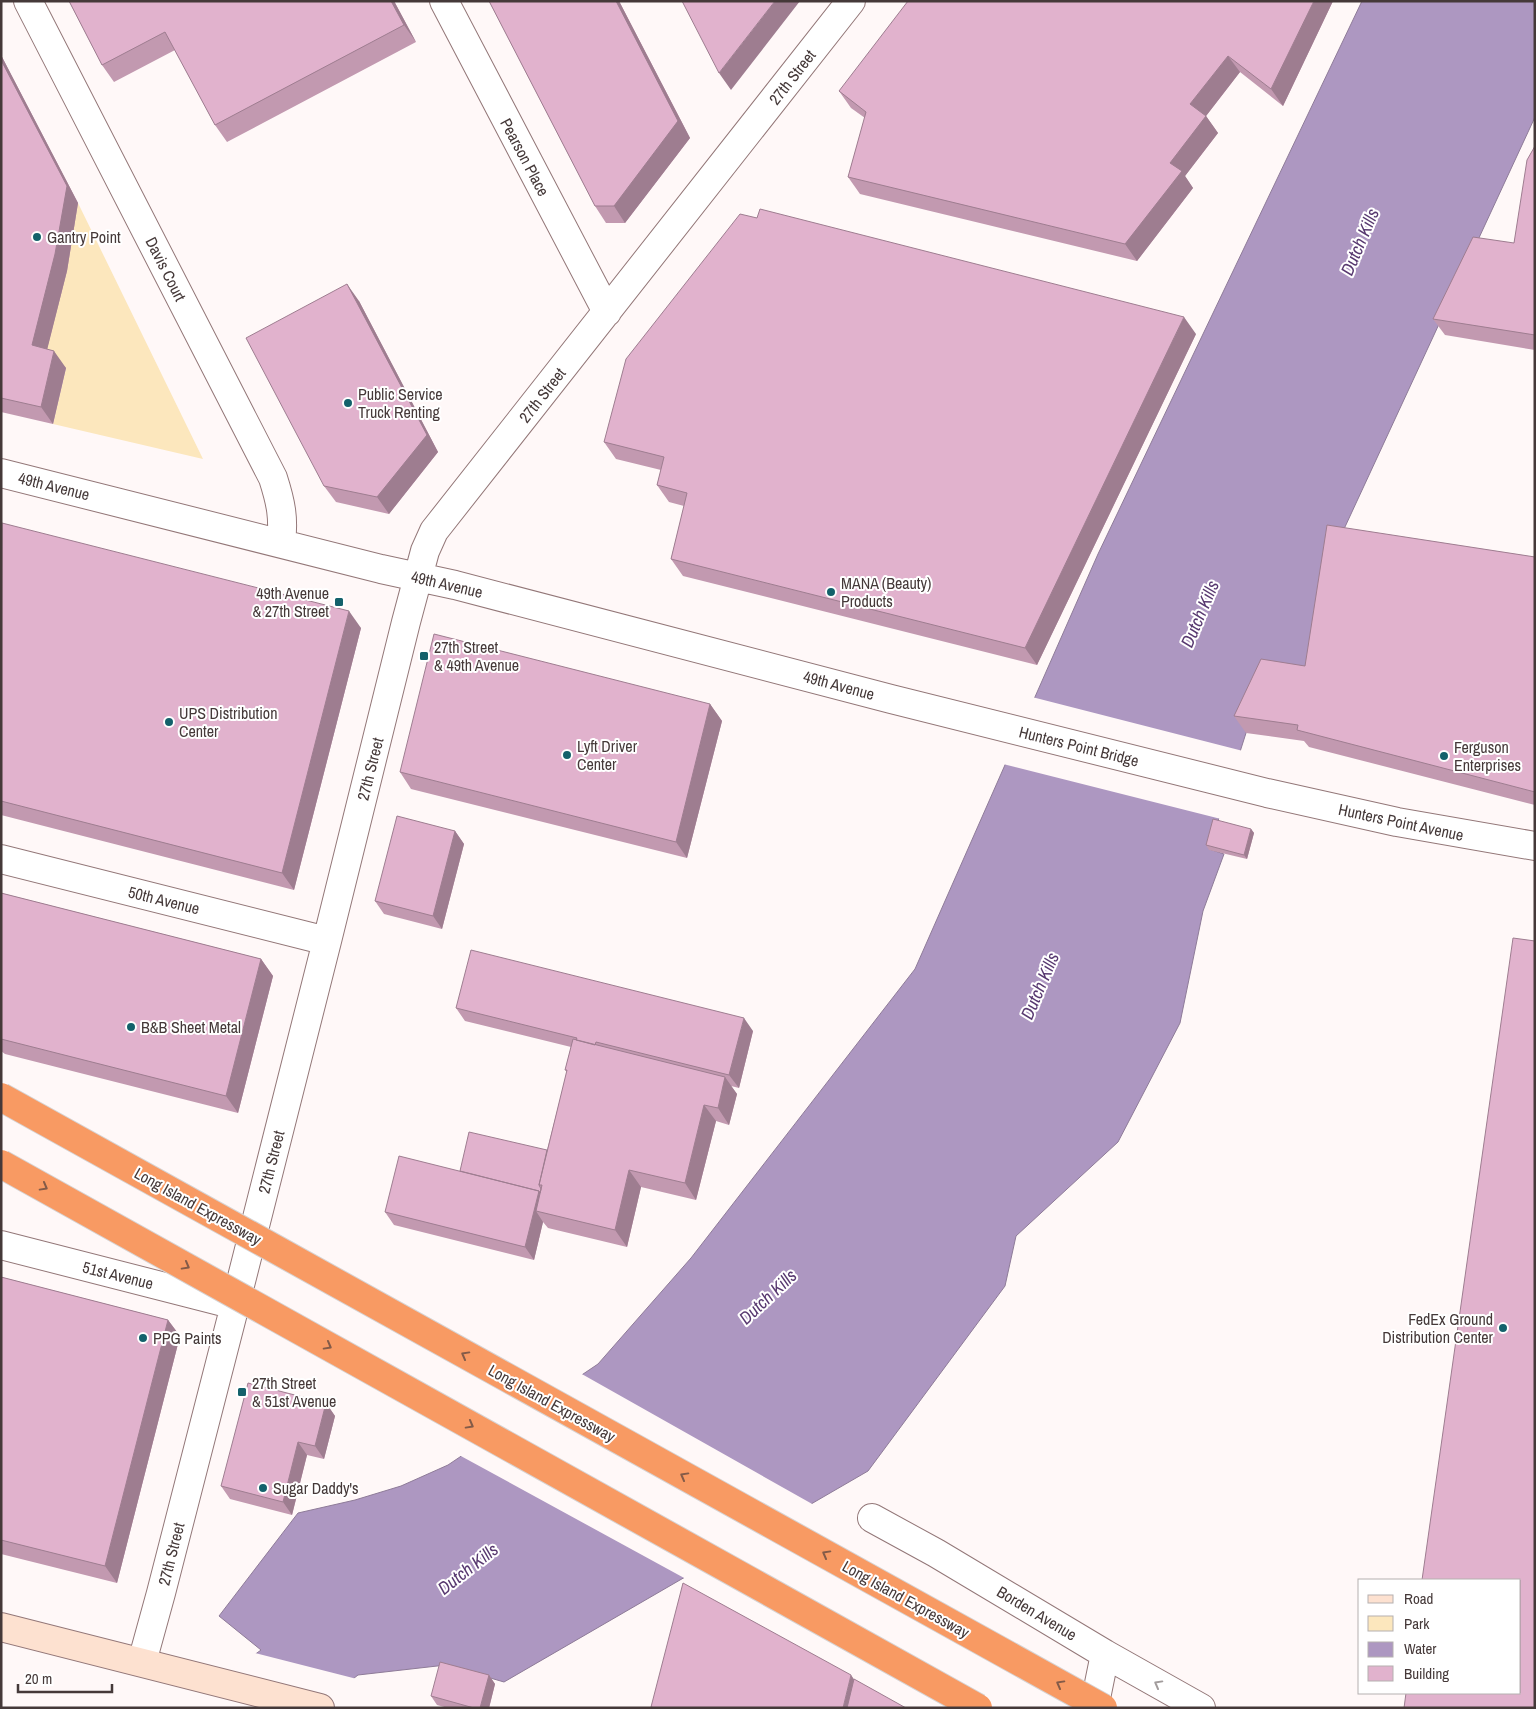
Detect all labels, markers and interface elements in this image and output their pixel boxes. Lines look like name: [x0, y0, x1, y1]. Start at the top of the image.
street label: 27th Street: [764, 45, 821, 109]
street label: Pearson Place: [495, 114, 555, 200]
water label: Dutch Kills: [1334, 204, 1385, 279]
place label: Gantry Point: [47, 226, 121, 248]
marker: Gantry Point: [31, 231, 43, 243]
street label: Davis Court: [140, 233, 192, 305]
street label: 27th Street: [514, 363, 571, 427]
place label: Public Service Truck Renting: [358, 383, 443, 423]
marker: Public Service Truck Renting: [342, 397, 354, 409]
street label: 49th Avenue: [16, 467, 92, 505]
street label: 49th Avenue: [409, 565, 485, 603]
place label: MANA (Beauty) Products: [841, 572, 931, 612]
water label: Dutch Kills: [1174, 576, 1225, 651]
place label: 49th Avenue & 27th Street: [252, 582, 329, 622]
marker: MANA (Beauty) Products: [825, 586, 837, 598]
marker: 49th Avenue & 27th Street: [333, 596, 345, 608]
place label: 27th Street & 49th Avenue: [434, 636, 519, 676]
marker: 27th Street & 49th Avenue: [418, 650, 430, 662]
street label: 49th Avenue: [801, 665, 877, 705]
place label: UPS Distribution Center: [179, 702, 277, 742]
marker: UPS Distribution Center: [163, 716, 175, 728]
street label: Hunters Point Bridge: [1017, 721, 1141, 771]
street label: 27th Street: [352, 735, 389, 803]
place label: Lyft Driver Center: [577, 735, 638, 775]
place label: Ferguson Enterprises: [1454, 736, 1521, 776]
marker: Lyft Driver Center: [561, 749, 573, 761]
marker: Ferguson Enterprises: [1438, 750, 1450, 762]
street label: Hunters Point Avenue: [1336, 798, 1466, 846]
street label: 50th Avenue: [126, 881, 202, 919]
water label: Dutch Kills: [1014, 948, 1065, 1023]
place label: B&B Sheet Metal: [141, 1016, 241, 1038]
marker: B&B Sheet Metal: [125, 1021, 137, 1033]
street label: 27th Street: [253, 1128, 290, 1196]
street label: Long Island Expressway: [130, 1162, 266, 1250]
one-way arrow: [38, 1181, 47, 1191]
street label: 51st Avenue: [80, 1256, 156, 1294]
one-way arrow: [180, 1260, 189, 1270]
water label: Dutch Kills: [733, 1263, 802, 1330]
place label: FedEx Ground Distribution Center: [1382, 1308, 1494, 1348]
marker: FedEx Ground Distribution Center: [1497, 1322, 1509, 1334]
place label: PPG Paints: [153, 1327, 222, 1349]
marker: PPG Paints: [137, 1332, 149, 1344]
one-way arrow: [322, 1339, 331, 1349]
one-way arrow: [462, 1351, 471, 1361]
street label: Long Island Expressway: [484, 1359, 620, 1447]
place label: 27th Street & 51st Avenue: [252, 1372, 336, 1412]
marker: 27th Street & 51st Avenue: [236, 1386, 248, 1398]
one-way arrow: [464, 1418, 473, 1428]
one-way arrow: [680, 1472, 689, 1482]
place label: Sugar Daddy's: [273, 1477, 359, 1499]
marker: Sugar Daddy's: [257, 1482, 269, 1494]
street label: 27th Street: [153, 1520, 190, 1588]
water label: Dutch Kills: [432, 1537, 503, 1600]
one-way arrow: [823, 1551, 832, 1561]
street label: Long Island Expressway: [838, 1555, 974, 1643]
legend: [1358, 1579, 1521, 1694]
street label: Borden Avenue: [993, 1581, 1081, 1645]
text: Road: [1404, 1588, 1433, 1609]
text: Park: [1404, 1613, 1430, 1634]
text: Water: [1404, 1638, 1436, 1659]
scale bar: [18, 1662, 111, 1694]
text: Building: [1404, 1663, 1449, 1684]
text: 20 m: [25, 1668, 52, 1689]
one-way arrow: [1057, 1680, 1066, 1690]
one-way arrow: [1155, 1680, 1164, 1690]

